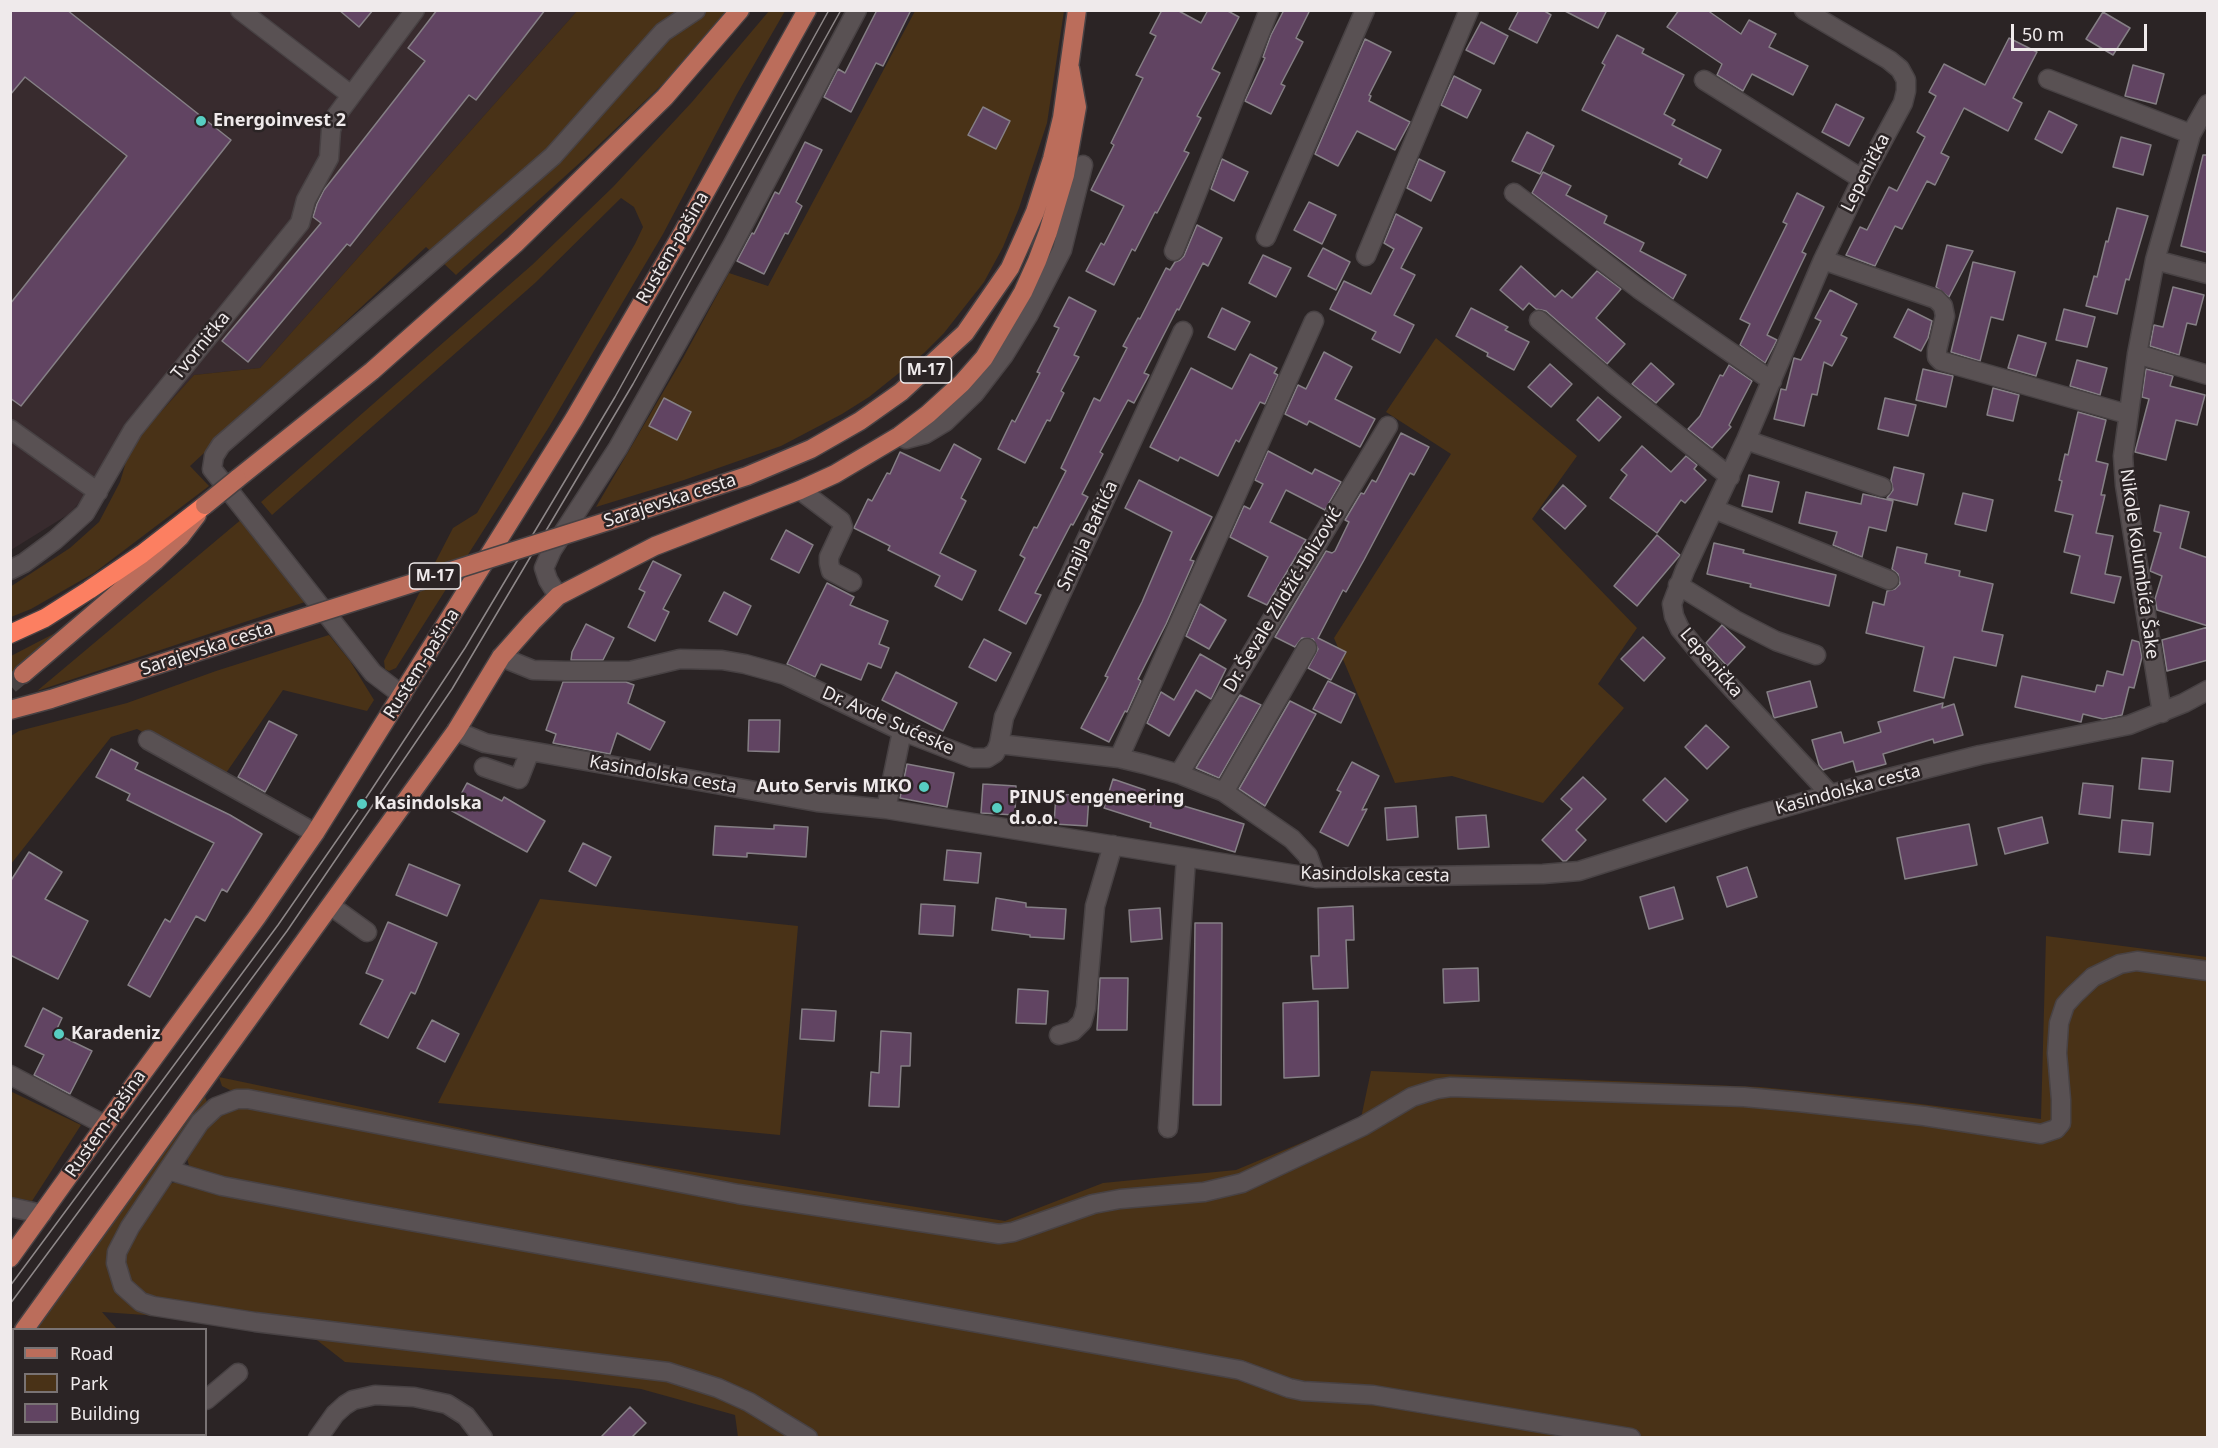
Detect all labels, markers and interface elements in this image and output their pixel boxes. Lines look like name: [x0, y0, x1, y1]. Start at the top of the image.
scale bar: [2014, 12, 2150, 50]
text: 50 m: [2022, 22, 2064, 46]
place label: Energoinvest 2: [213, 110, 346, 132]
marker: Energoinvest 2: [194, 114, 208, 128]
street label: Lepenička: [1837, 130, 1895, 216]
street label: Rustem-pašina: [632, 188, 714, 308]
street label: Tvornička: [167, 308, 235, 384]
road number: M-17: [900, 357, 952, 383]
street label: Nikole Kolumbića Šake: [2115, 468, 2163, 660]
street label: Sarajevska cesta: [601, 469, 739, 533]
street label: Smajla Baftića: [1053, 478, 1123, 594]
street label: Dr. Ševale Zildžić-Iblizović: [1219, 504, 1347, 696]
road number: M-17: [410, 563, 460, 589]
street label: Rustem-pašina: [379, 605, 465, 723]
street label: Sarajevska cesta: [138, 617, 276, 681]
street label: Lepenička: [1675, 624, 1747, 702]
street label: Dr. Avde Sućeske: [819, 682, 957, 760]
street label: Kasindolska cesta: [588, 751, 738, 799]
street label: Kasindolska cesta: [1773, 760, 1923, 820]
place label: Auto Servis MIKO: [756, 776, 912, 798]
marker: Auto Servis MIKO: [917, 780, 931, 794]
place label: PINUS engeneering d.o.o.: [1009, 787, 1184, 830]
place label: Kasindolska: [374, 793, 482, 815]
marker: Kasindolska: [355, 797, 369, 811]
marker: PINUS engeneering d.o.o.: [990, 801, 1004, 815]
street label: Kasindolska cesta: [1300, 863, 1450, 887]
place label: Karadeniz: [71, 1023, 160, 1045]
marker: Karadeniz: [52, 1027, 66, 1041]
street label: Rustem-pašina: [61, 1066, 151, 1182]
legend: [12, 1328, 207, 1436]
text: Road: [70, 1341, 113, 1365]
text: Park: [70, 1371, 108, 1395]
text: Building: [70, 1401, 140, 1425]

